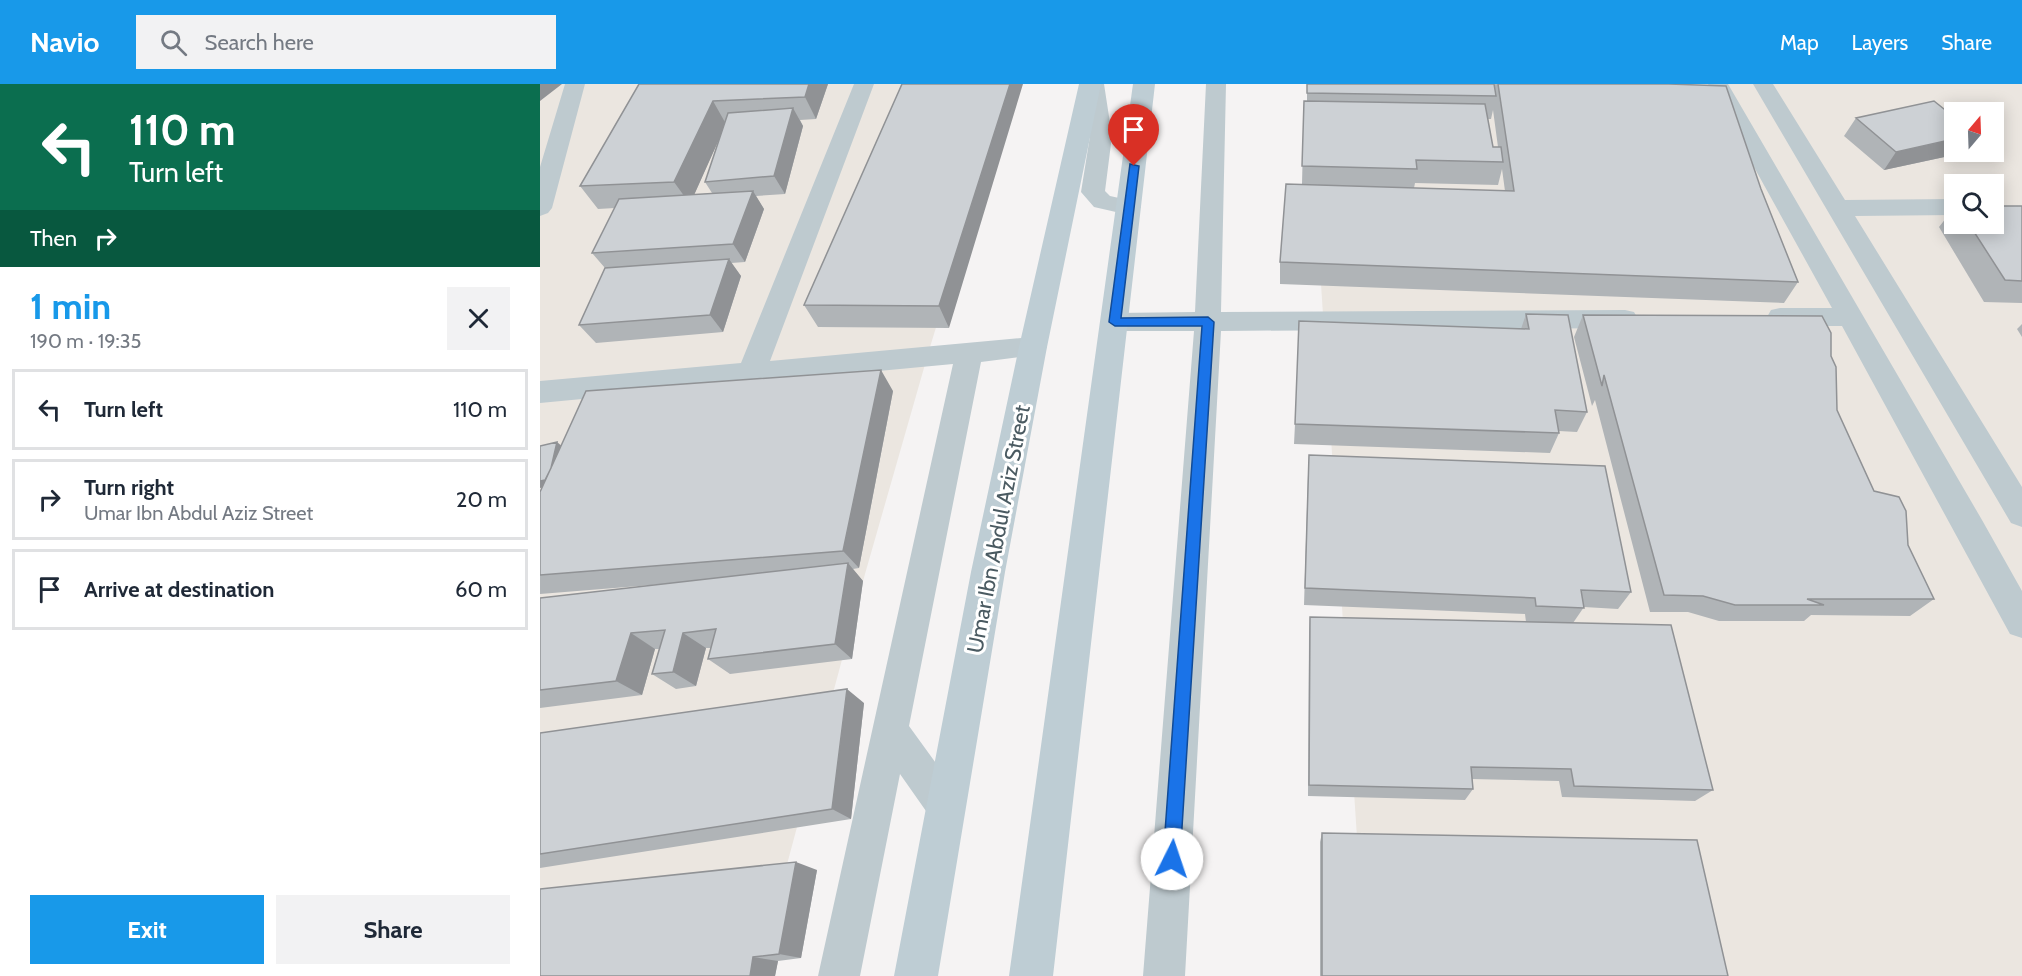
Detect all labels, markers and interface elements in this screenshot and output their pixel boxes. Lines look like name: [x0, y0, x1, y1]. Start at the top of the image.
search box: [136, 15, 556, 69]
text: Navio: [30, 25, 100, 59]
icon: search: [157, 26, 190, 59]
text: Search here: [205, 29, 314, 56]
text: Map: [1780, 30, 1819, 55]
text: Layers: [1852, 30, 1908, 55]
text: Share: [1941, 30, 1992, 55]
north arrow: [1944, 102, 2004, 162]
map controls: [1944, 102, 2004, 234]
text: 110 m: [129, 104, 236, 156]
pin: [1108, 104, 1159, 166]
icon: left: [30, 108, 108, 186]
icon: arrive: [1117, 113, 1150, 146]
text: Turn left: [129, 156, 223, 189]
button: search: [1944, 174, 2004, 234]
icon: right: [89, 222, 122, 255]
text: Then: [30, 225, 77, 252]
text: 1 min: [30, 284, 111, 328]
button: close: [447, 287, 510, 350]
text: 190 m · 19:35: [30, 329, 141, 353]
icon: left: [33, 393, 66, 426]
text: Turn left: [84, 396, 163, 423]
text: 110 m: [453, 396, 507, 423]
street label: Umar Ibn Abdul Aziz Street: [961, 402, 1036, 655]
text: Turn right: [84, 474, 174, 501]
icon: right: [33, 483, 66, 516]
text: 20 m: [456, 486, 507, 513]
text: Umar Ibn Abdul Aziz Street: [84, 501, 313, 525]
icon: arrive: [33, 573, 66, 606]
text: Arrive at destination: [84, 576, 274, 603]
text: 60 m: [455, 576, 507, 603]
position arrow: [1140, 827, 1204, 891]
button: Exit: [30, 895, 264, 964]
button: Share: [276, 895, 510, 964]

